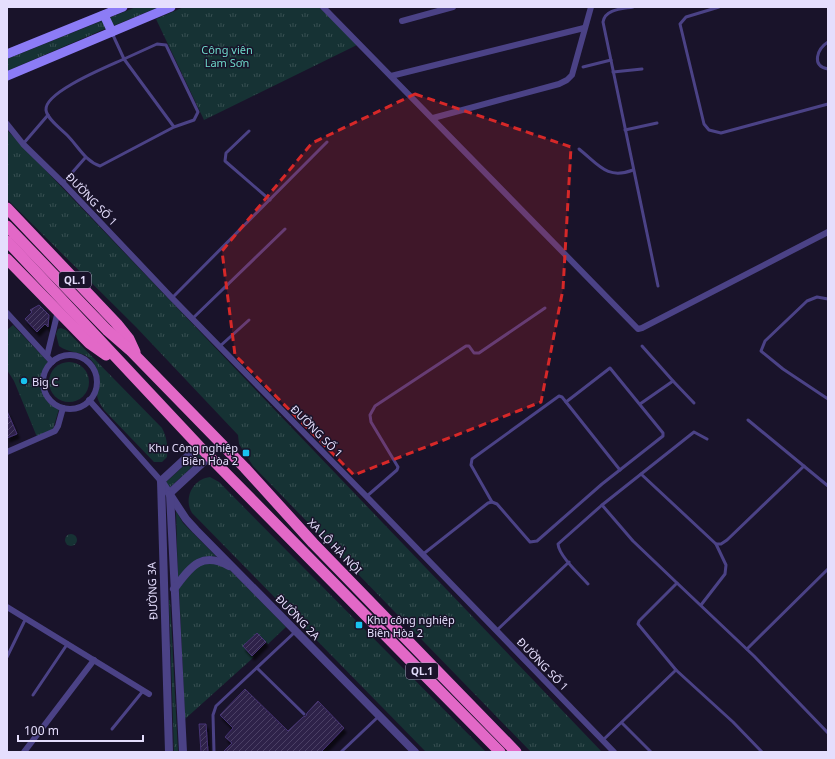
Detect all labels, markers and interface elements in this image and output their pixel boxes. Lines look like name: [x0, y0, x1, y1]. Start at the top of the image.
park label: Công viên Lam Sơn: [201, 42, 253, 70]
street label: ĐƯỜNG SỐ 1: [63, 169, 121, 229]
road number: QL.1: [59, 272, 91, 288]
place label: Big C: [32, 374, 59, 389]
marker: Big C: [19, 376, 29, 386]
street label: ĐƯỜNG SỐ 1: [288, 402, 346, 460]
place label: Khu Công nghiệp Biên Hòa 2: [149, 440, 238, 468]
marker: Khu Công nghiệp Biên Hòa 2: [241, 448, 251, 458]
street label: XA LỘ HÀ NỘI: [305, 515, 366, 577]
street label: ĐƯỜNG 3A: [143, 561, 161, 620]
street label: ĐƯỜNG 2A: [273, 591, 324, 644]
place label: Khu công nghiệp Biên Hòa 2: [367, 612, 455, 640]
marker: Khu công nghiệp Biên Hòa 2: [354, 620, 364, 630]
street label: ĐƯỜNG SỐ 1: [514, 634, 572, 694]
road number: QL.1: [406, 663, 438, 679]
scale bar: [18, 717, 143, 743]
text: 100 m: [24, 722, 59, 739]

